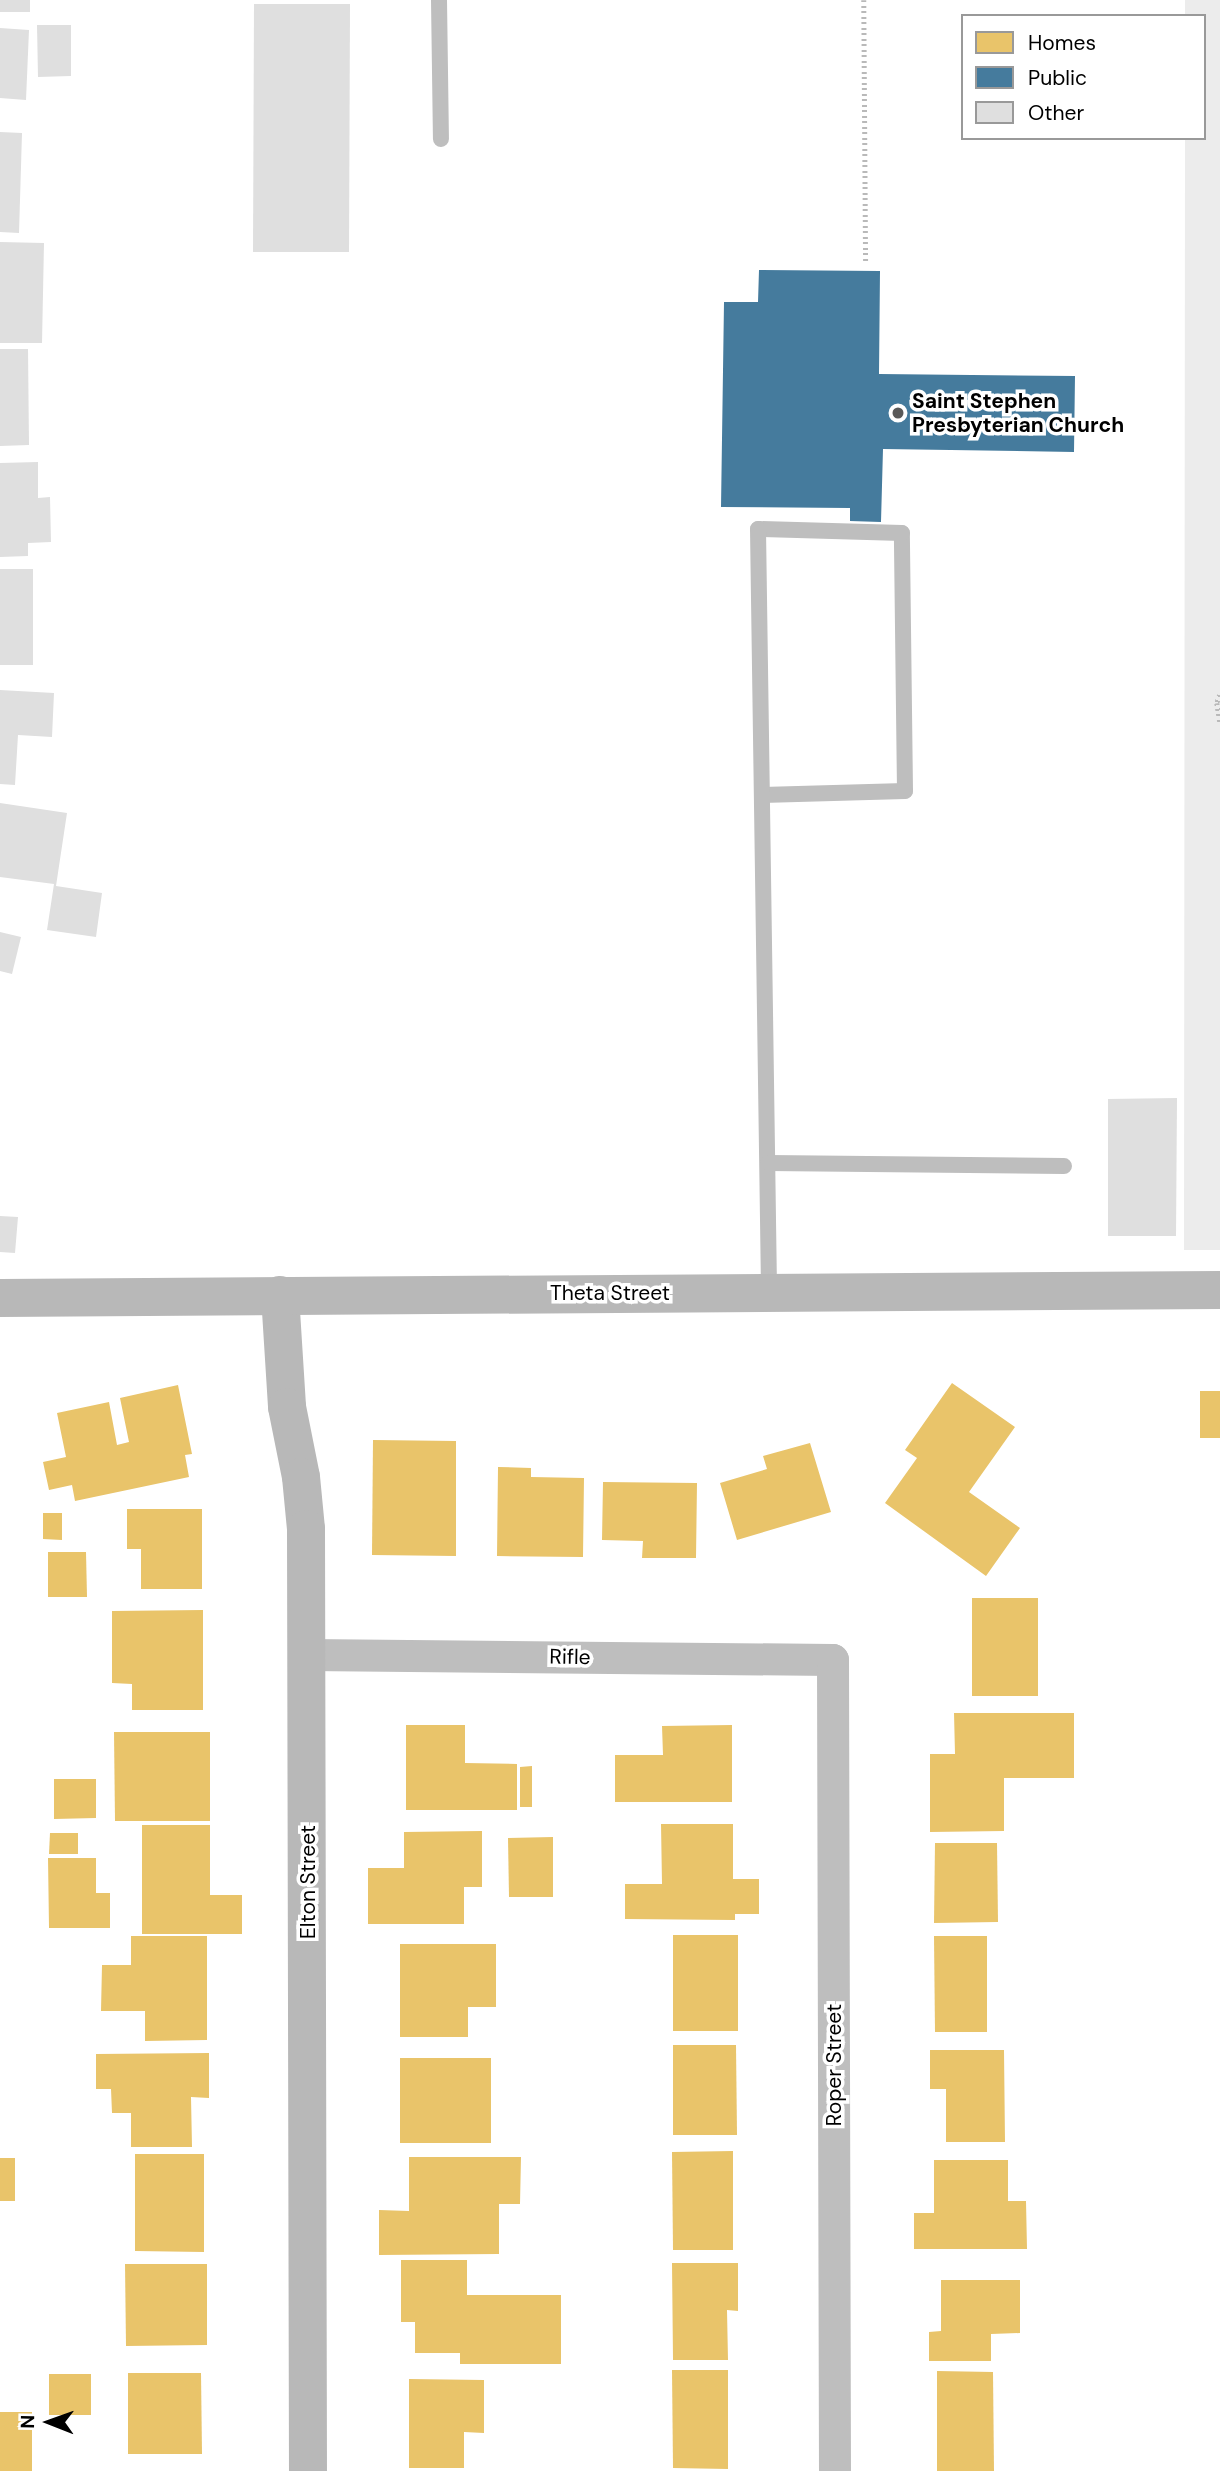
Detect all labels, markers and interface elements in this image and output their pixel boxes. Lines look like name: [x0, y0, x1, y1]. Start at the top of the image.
legend: [961, 14, 1206, 140]
text: Homes: [1028, 29, 1096, 57]
text: Public: [1028, 64, 1087, 92]
text: Other: [1028, 99, 1084, 127]
place label: Saint Stephen Presbyterian Church: [912, 388, 1124, 438]
marker: Saint Stephen Presbyterian Church: [890, 405, 906, 421]
street label: Theta Street: [550, 1280, 670, 1306]
street label: Rifle: [549, 1644, 591, 1670]
street label: Elton Street: [295, 1825, 321, 1939]
street label: Roper Street: [821, 2004, 847, 2126]
north arrow: [14, 2387, 84, 2457]
text: N: [15, 2414, 40, 2429]

